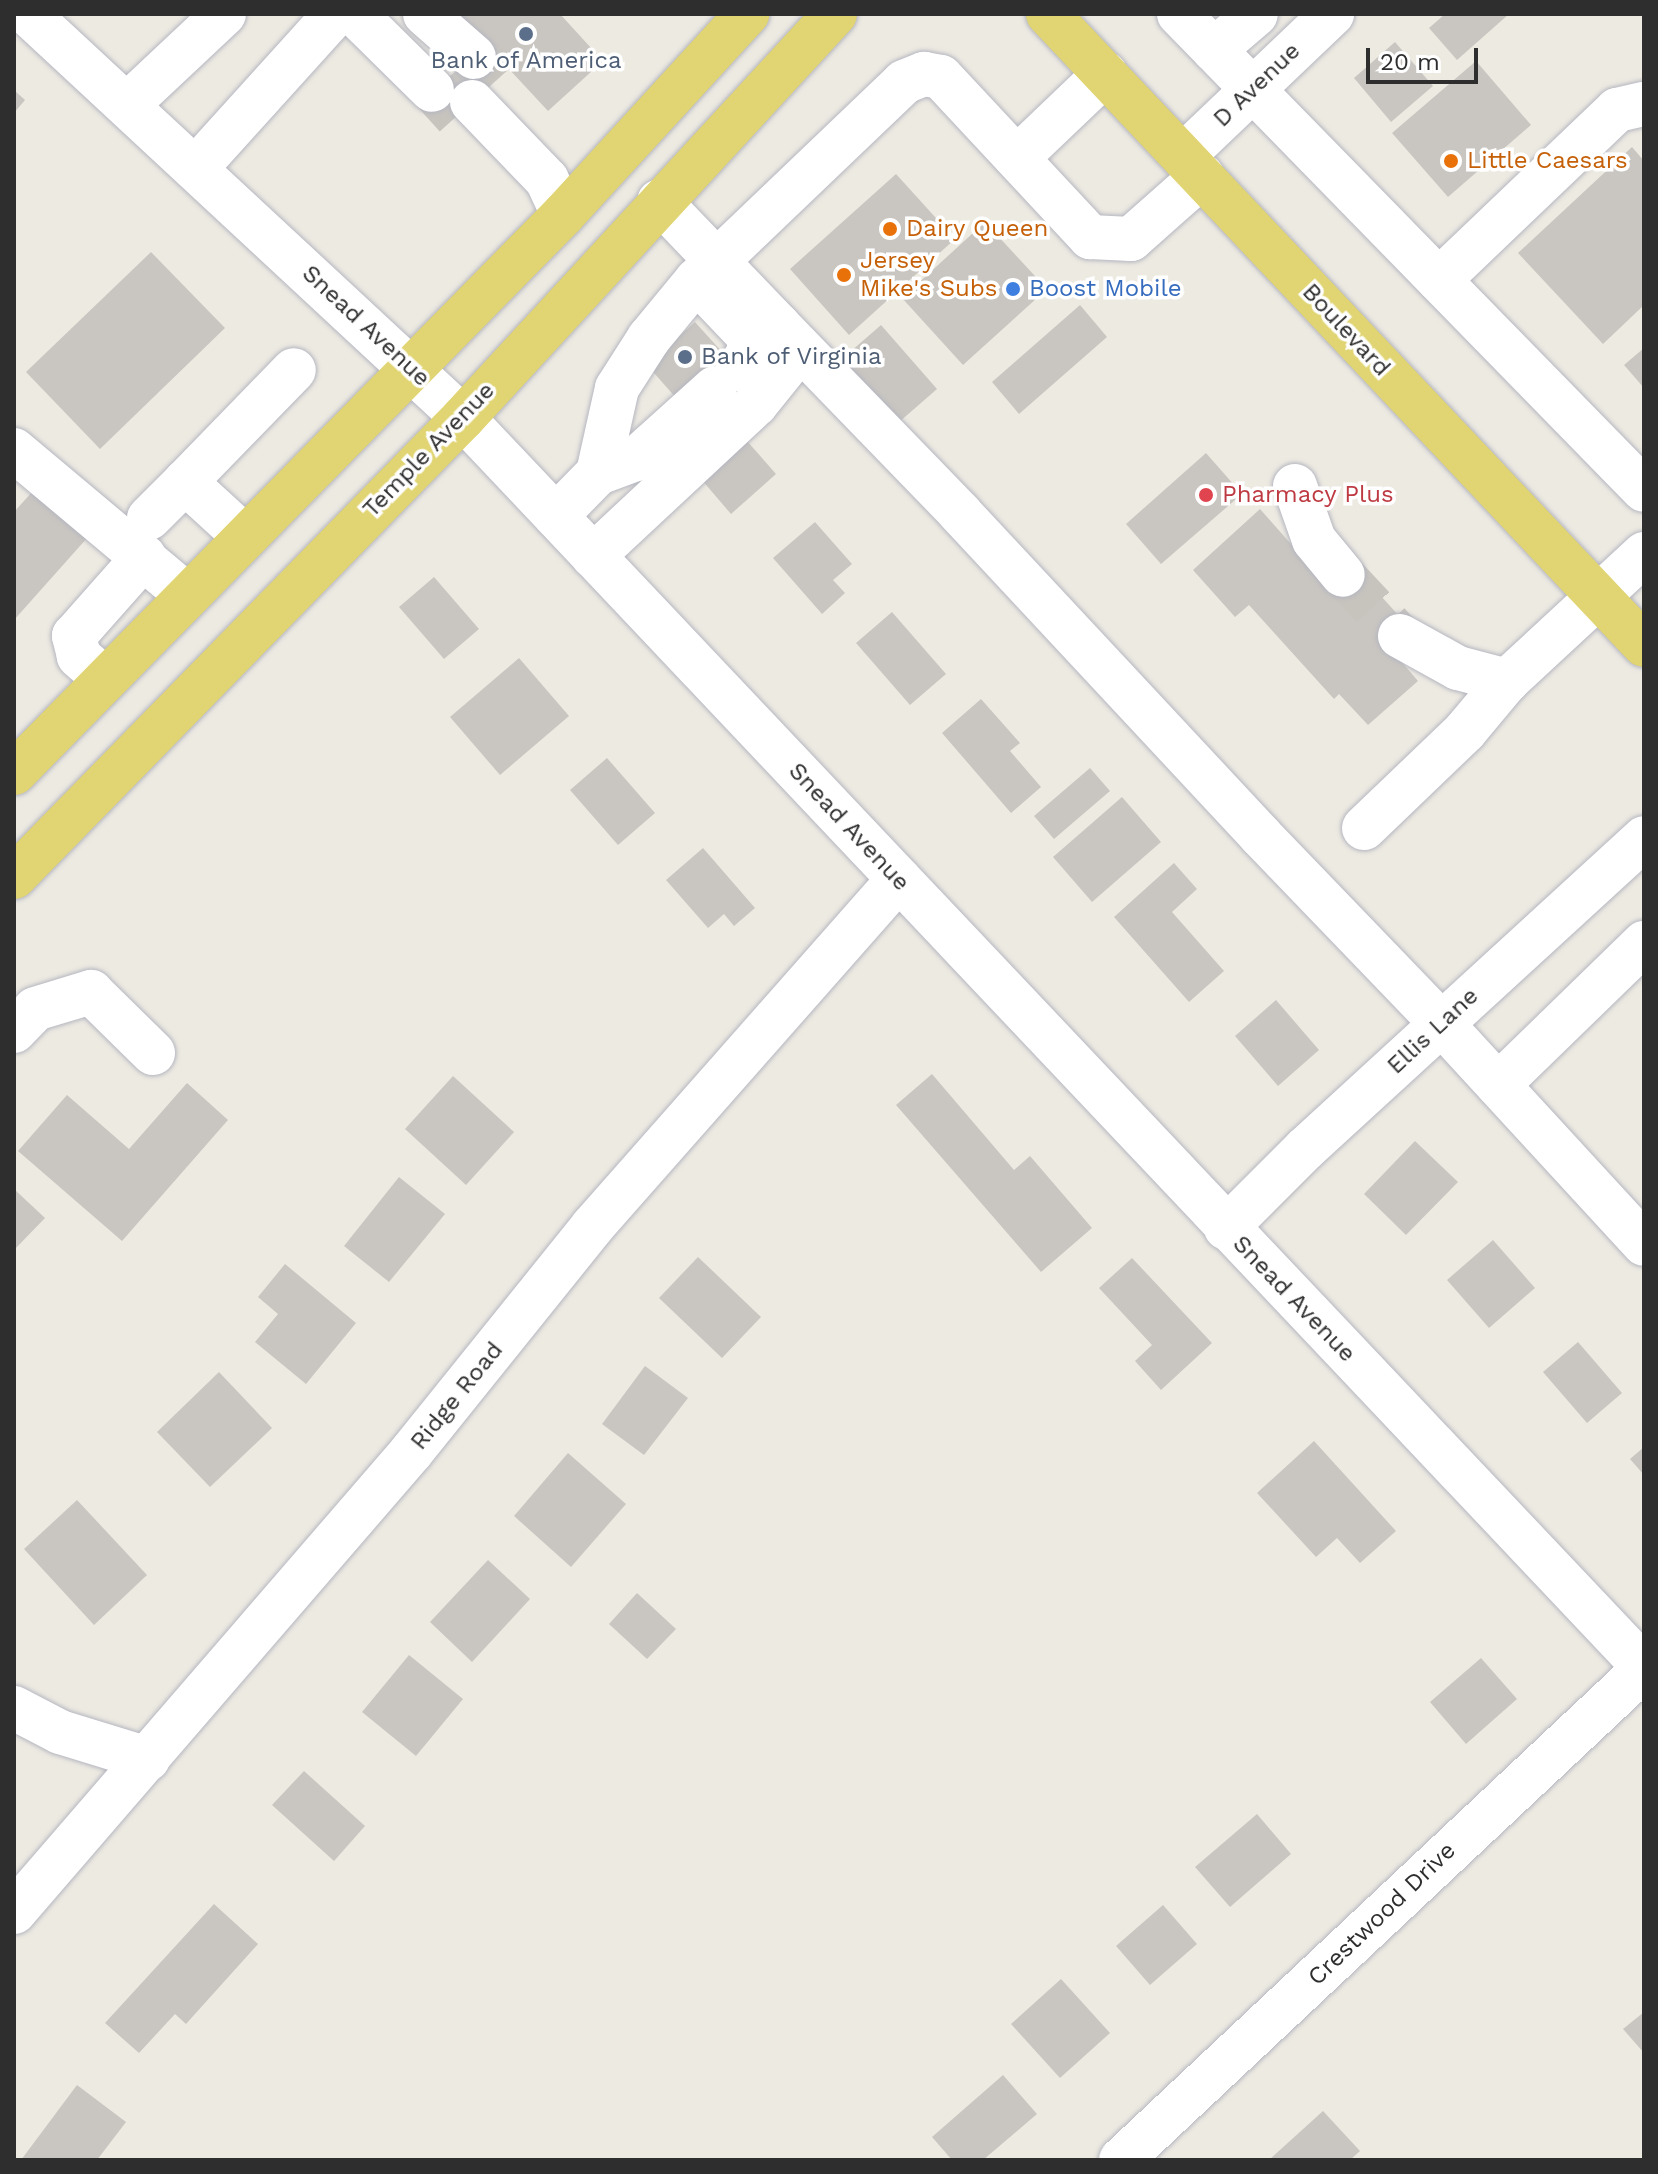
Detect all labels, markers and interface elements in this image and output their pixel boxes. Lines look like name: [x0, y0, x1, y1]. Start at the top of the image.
marker: Bank of America: [517, 25, 535, 43]
scale bar: [1370, 32, 1482, 82]
street label: D Avenue: [1207, 36, 1307, 134]
place label: Bank of America: [429, 47, 623, 75]
text: 20 m: [1380, 48, 1440, 76]
place label: Little Caesars: [1467, 147, 1628, 175]
marker: Little Caesars: [1442, 152, 1460, 170]
place label: Dairy Queen: [906, 215, 1049, 243]
marker: Dairy Queen: [881, 220, 899, 238]
place label: Jersey Mike's Subs: [860, 247, 997, 303]
street label: Snead Avenue: [296, 259, 436, 393]
marker: Jersey Mike's Subs: [835, 266, 853, 284]
place label: Boost Mobile: [1029, 275, 1182, 303]
street label: Boulevard: [1296, 278, 1396, 382]
marker: Boost Mobile: [1004, 280, 1022, 298]
place label: Bank of Virginia: [701, 343, 884, 371]
marker: Bank of Virginia: [676, 348, 694, 366]
street label: Temple Avenue: [357, 376, 501, 524]
place label: Pharmacy Plus: [1222, 481, 1394, 509]
marker: Pharmacy Plus: [1197, 486, 1215, 504]
street label: Snead Avenue: [782, 757, 916, 897]
street label: Ellis Lane: [1382, 982, 1484, 1080]
street label: Snead Avenue: [1226, 1229, 1362, 1369]
street label: Ridge Road: [405, 1336, 509, 1456]
street label: Crestwood Drive: [1302, 1836, 1462, 1992]

